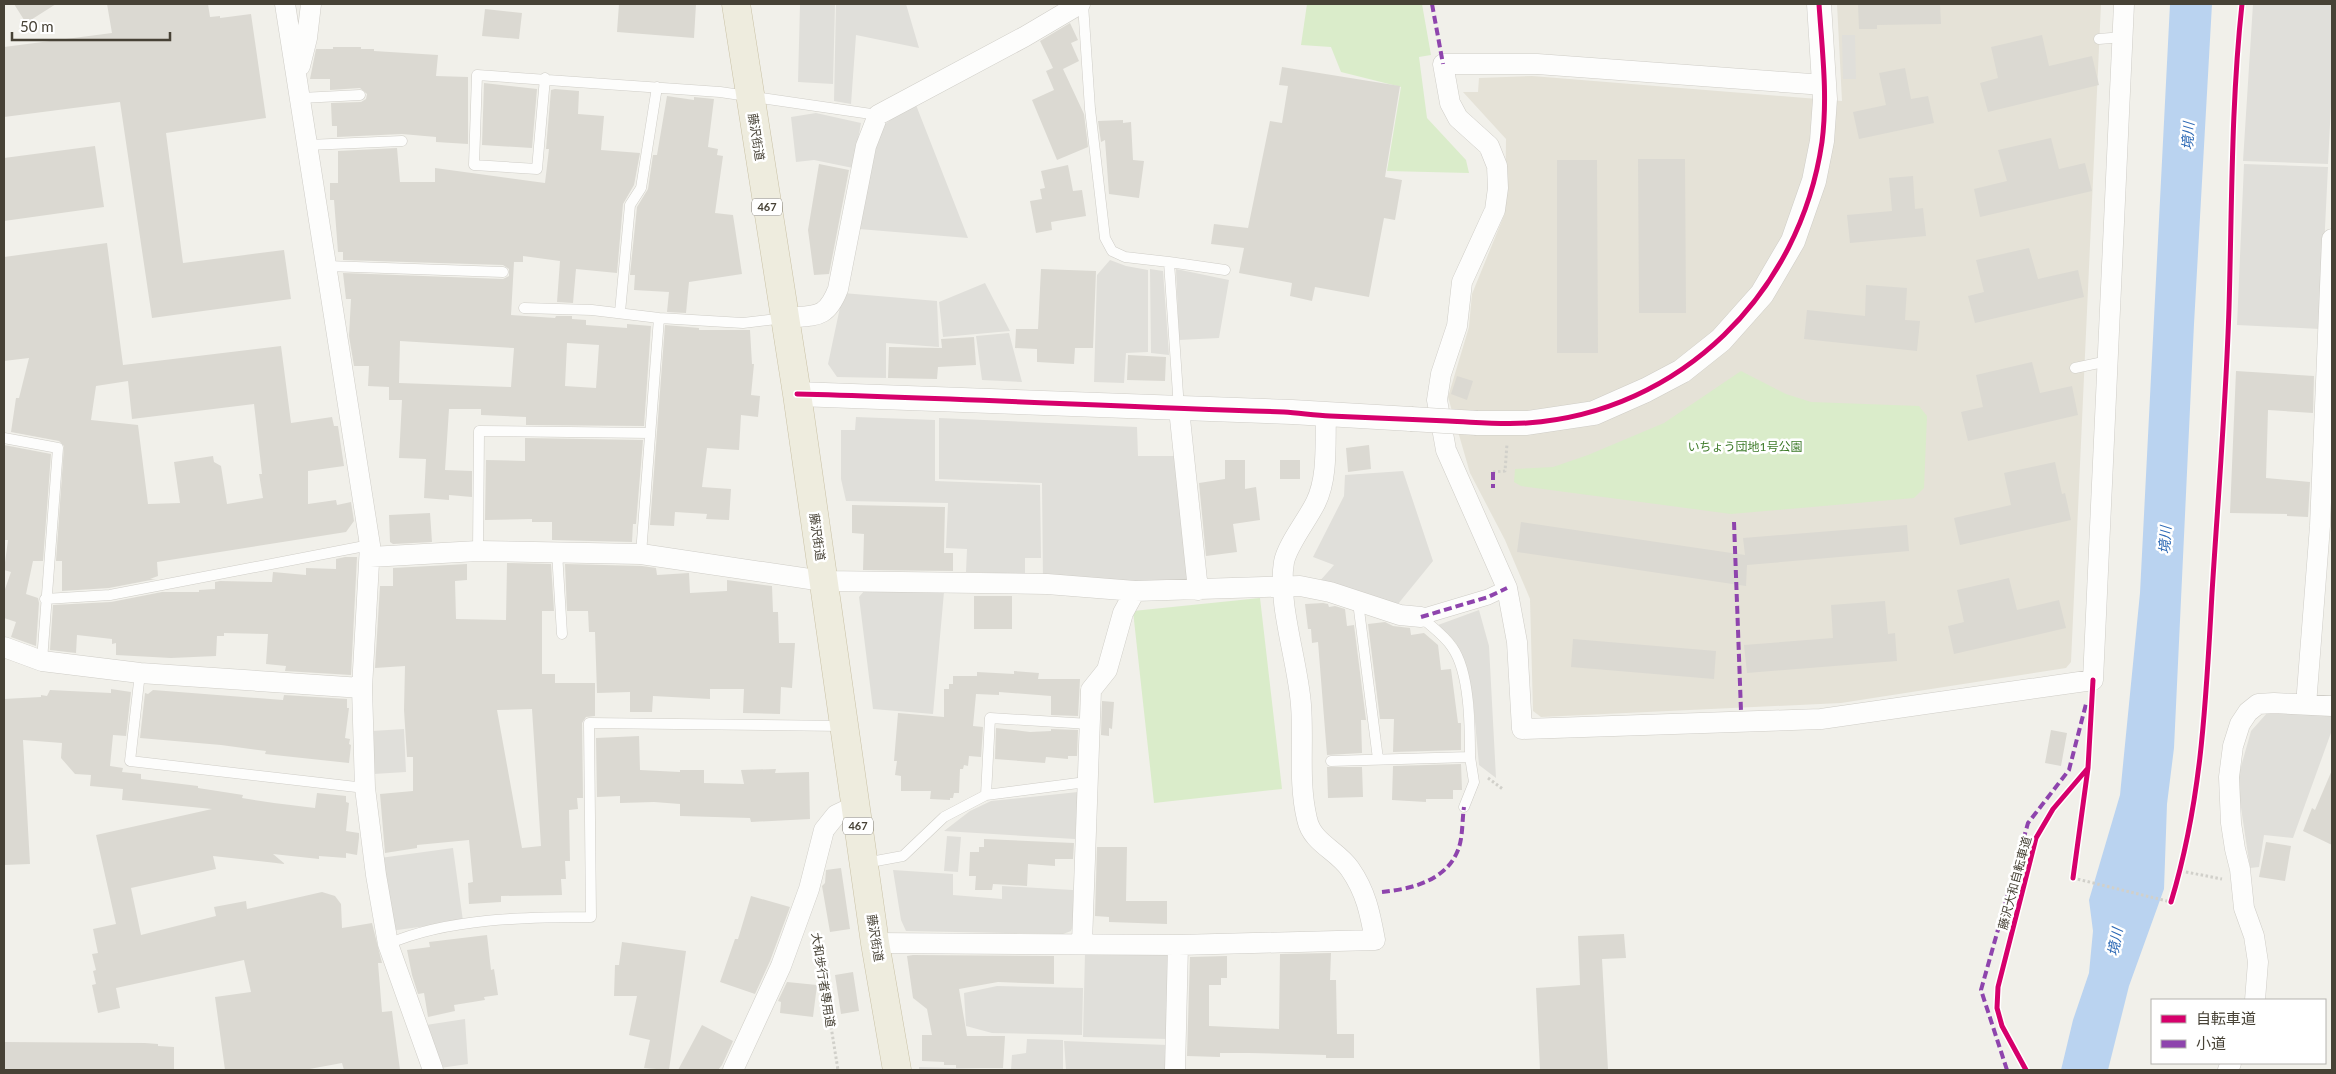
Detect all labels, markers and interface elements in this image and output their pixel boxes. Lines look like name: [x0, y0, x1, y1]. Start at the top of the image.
scale bar: [12, 10, 170, 42]
text: 50 m: [20, 17, 54, 35]
street label: 藤沢街道: [745, 112, 768, 162]
water label: 境川: [2178, 120, 2197, 150]
road number: 467: [752, 198, 782, 216]
park label: いちょう団地1号公園: [1688, 439, 1802, 454]
street label: 藤沢街道: [807, 512, 828, 562]
water label: 境川: [2155, 524, 2174, 554]
road number: 467: [843, 818, 873, 834]
street label: 藤沢大和自転車道: [1995, 835, 2034, 931]
street label: 藤沢街道: [864, 913, 887, 963]
water label: 境川: [2104, 925, 2126, 957]
street label: 大和歩行者専用道: [809, 931, 838, 1029]
legend: [2151, 999, 2326, 1064]
text: 自転車道: [2196, 1009, 2256, 1027]
text: 小道: [2196, 1034, 2226, 1052]

